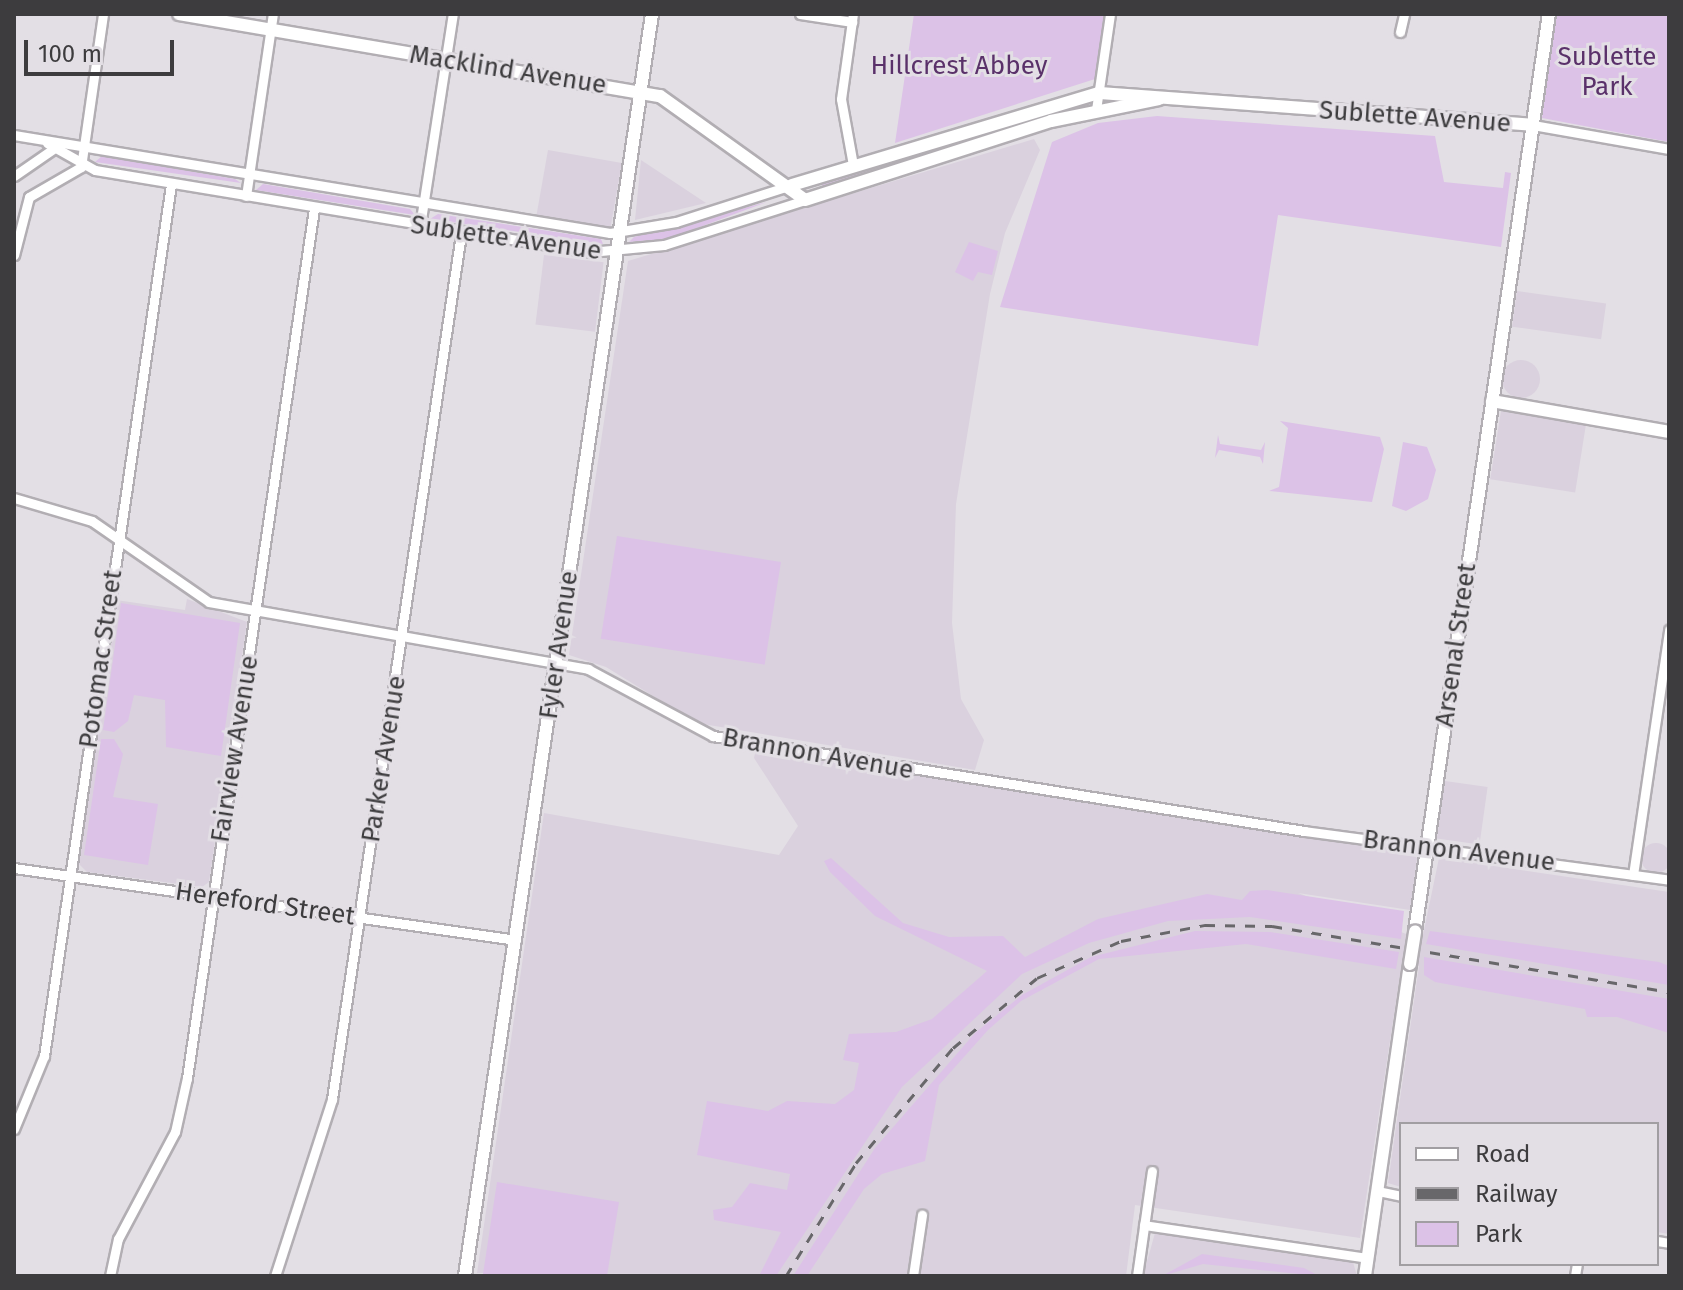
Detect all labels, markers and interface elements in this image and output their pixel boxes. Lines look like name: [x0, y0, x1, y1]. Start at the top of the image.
scale bar: [28, 24, 178, 74]
street label: Macklind Avenue: [407, 39, 609, 101]
text: 100 m: [38, 40, 102, 68]
park label: Sublette Park: [1558, 41, 1656, 102]
park label: Hillcrest Abbey: [870, 50, 1048, 82]
street label: Sublette Avenue: [1318, 95, 1512, 139]
street label: Sublette Avenue: [409, 209, 603, 267]
street label: Arsenal Street: [1429, 561, 1483, 729]
street label: Potomac Street: [73, 568, 129, 750]
street label: Fyler Avenue: [533, 569, 585, 721]
street label: Fairview Avenue: [205, 653, 265, 845]
street label: Parker Avenue: [355, 673, 413, 845]
street label: Brannon Avenue: [720, 722, 916, 786]
street label: Brannon Avenue: [1361, 824, 1557, 878]
street label: Hereford Street: [173, 876, 357, 932]
legend: [1399, 1122, 1659, 1266]
text: Road: [1475, 1140, 1530, 1168]
text: Railway: [1475, 1180, 1558, 1208]
text: Park: [1475, 1220, 1522, 1248]

